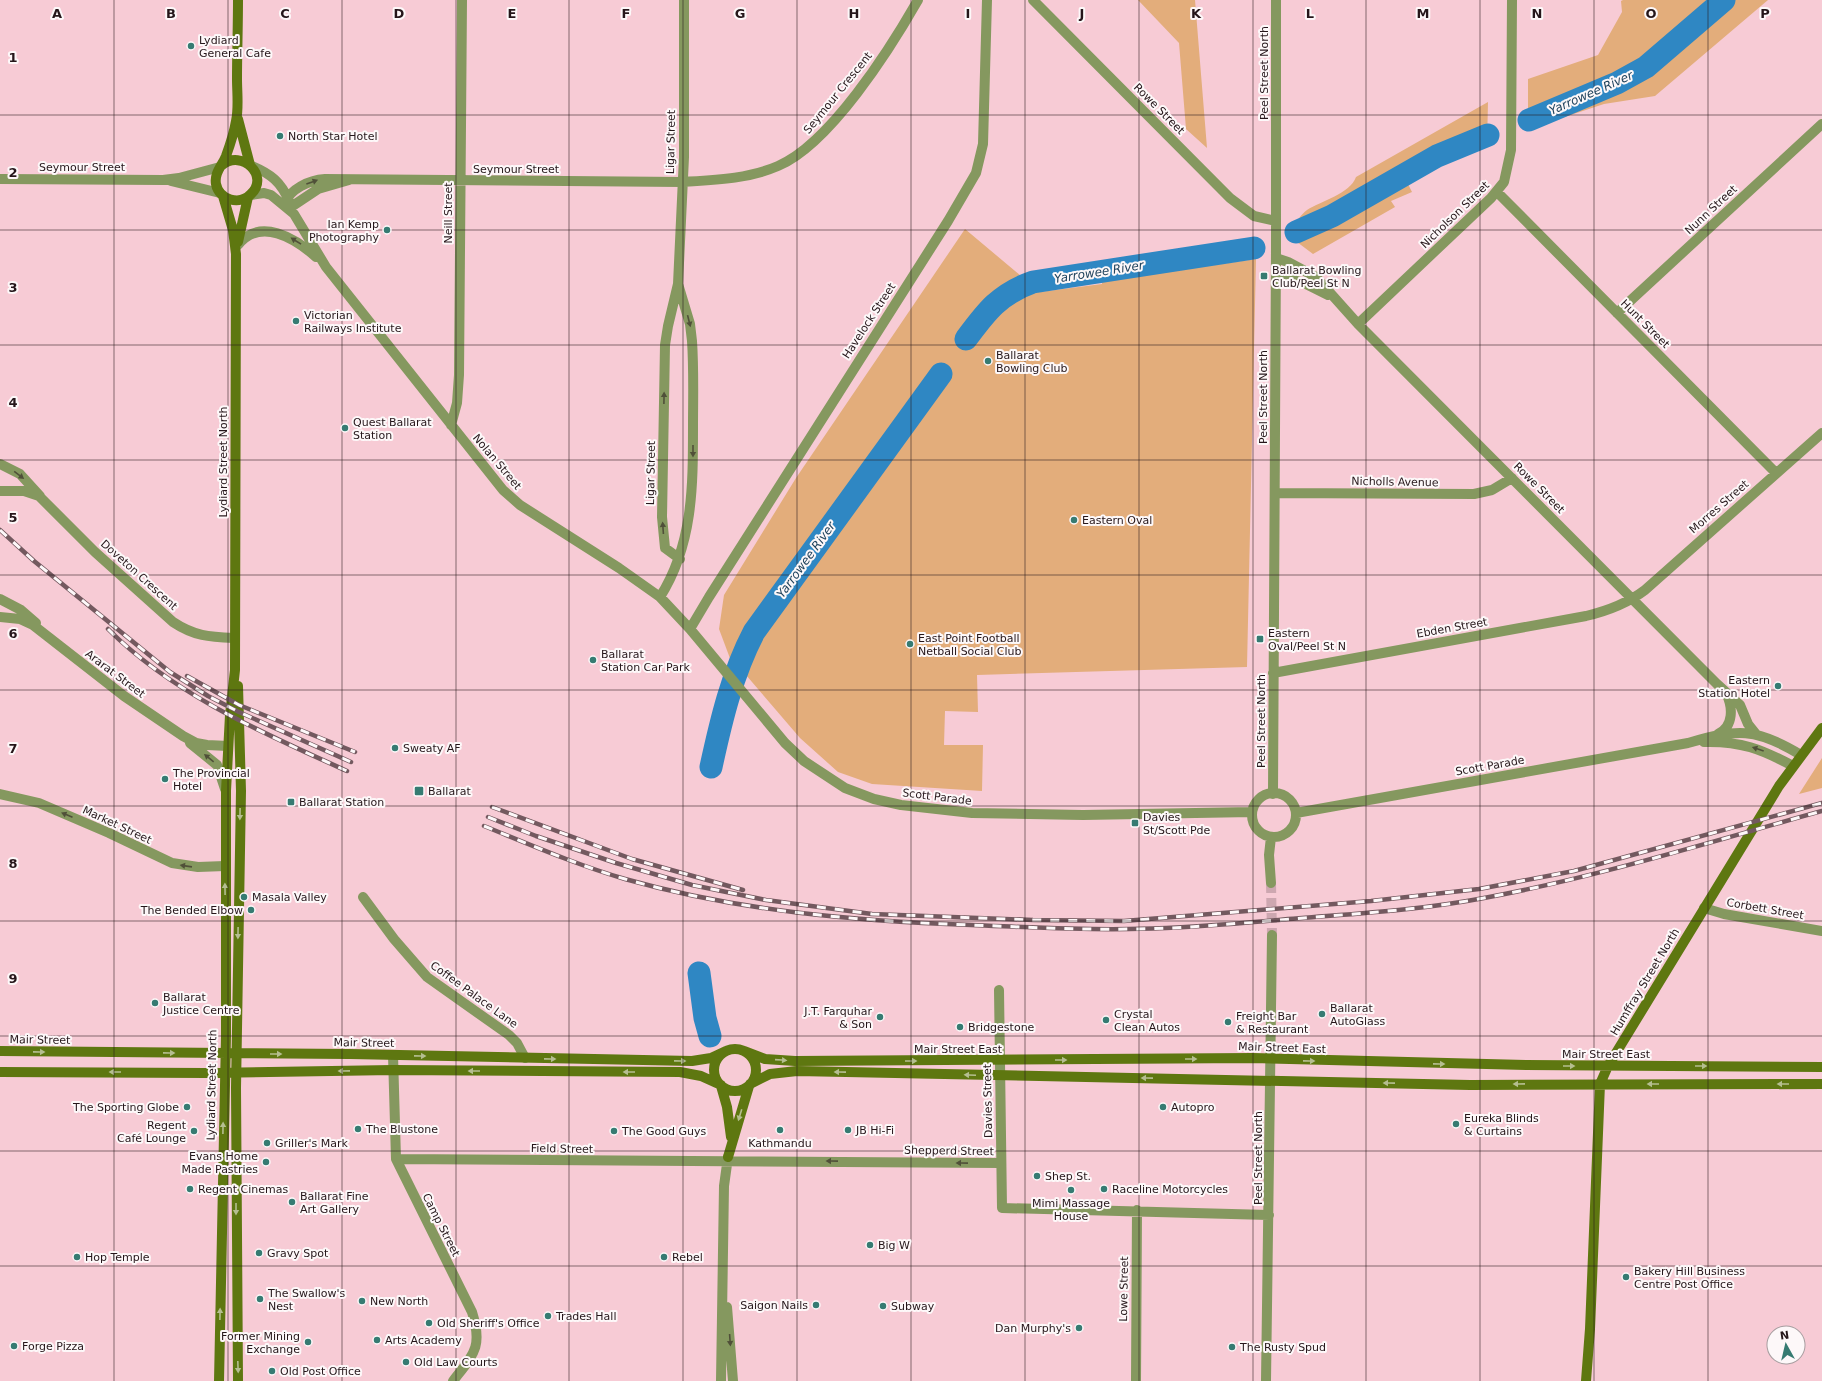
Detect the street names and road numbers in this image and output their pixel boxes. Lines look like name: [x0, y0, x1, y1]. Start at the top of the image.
street label: Peel Street North: [1258, 26, 1271, 120]
street label: Seymour Crescent: [801, 49, 875, 136]
street label: Rowe Street: [1131, 81, 1188, 138]
street label: Ligar Street: [664, 109, 678, 174]
street label: Seymour Street: [39, 161, 126, 174]
street label: Seymour Street: [473, 163, 560, 176]
street label: Nicholson Street: [1418, 178, 1493, 251]
street label: Neill Street: [442, 182, 455, 244]
street label: Nunn Street: [1682, 182, 1740, 237]
street label: Havelock Street: [840, 280, 899, 361]
street label: Hunt Street: [1618, 297, 1673, 352]
street label: Peel Street North: [1257, 350, 1270, 444]
street label: Lydiard Street North: [217, 407, 230, 517]
street label: Nolan Street: [470, 432, 524, 493]
street label: Ligar Street: [644, 440, 658, 505]
street label: Rowe Street: [1511, 460, 1568, 517]
street label: Nicholls Avenue: [1351, 475, 1439, 489]
street label: Morres Street: [1687, 477, 1752, 536]
street label: Doveton Crescent: [98, 537, 180, 613]
street label: Ebden Street: [1416, 615, 1489, 641]
street label: Ararat Street: [83, 647, 148, 701]
street label: Peel Street North: [1255, 674, 1268, 768]
street label: Scott Parade: [1455, 754, 1526, 778]
street label: Scott Parade: [902, 786, 973, 808]
street label: Market Street: [80, 803, 154, 847]
street label: Corbett Street: [1725, 896, 1805, 922]
street label: Humffray Street North: [1608, 926, 1682, 1038]
street label: Coffee Palace Lane: [428, 959, 520, 1031]
street label: Lydiard Street North: [205, 1029, 219, 1141]
street label: Mair Street: [10, 1033, 71, 1047]
street label: Mair Street: [334, 1036, 395, 1050]
street label: Mair Street East: [1238, 1040, 1327, 1056]
street label: Mair Street East: [914, 1043, 1003, 1056]
street label: Mair Street East: [1562, 1048, 1651, 1061]
street label: Davies Street: [981, 1063, 995, 1138]
street label: Peel Street North: [1252, 1111, 1265, 1205]
street label: Field Street: [531, 1142, 594, 1156]
street label: Shepperd Street: [904, 1144, 995, 1158]
street label: Camp Street: [420, 1191, 463, 1259]
street label: Lowe Street: [1117, 1256, 1131, 1322]

